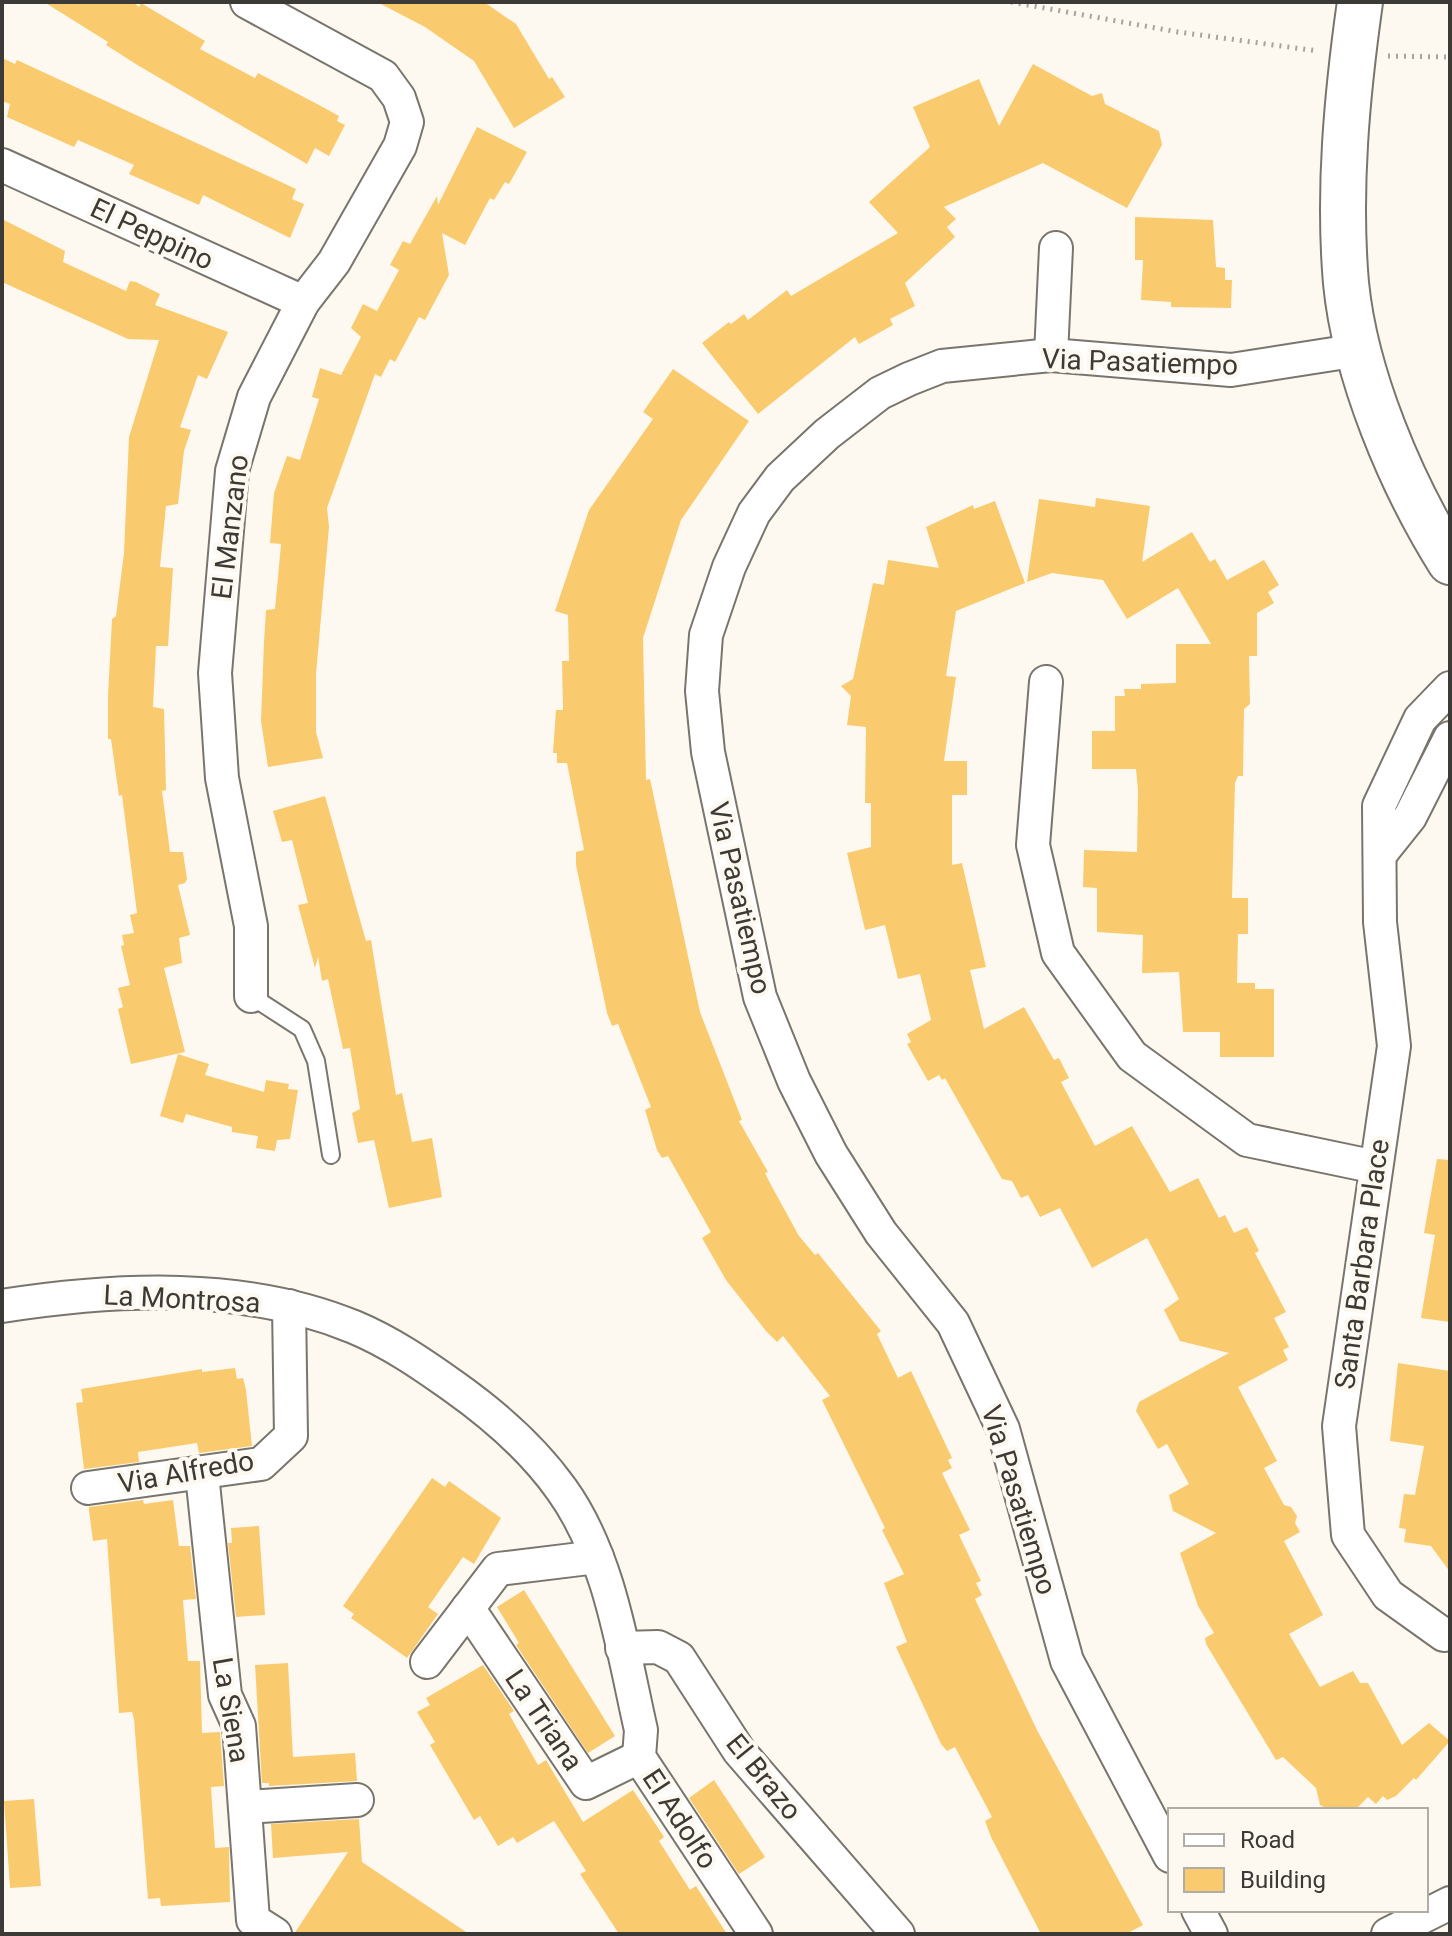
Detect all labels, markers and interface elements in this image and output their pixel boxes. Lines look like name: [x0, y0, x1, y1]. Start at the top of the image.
street label: El Peppino: [85, 191, 219, 277]
street label: Via Pasatiempo: [1041, 342, 1239, 382]
street label: El Manzano: [205, 453, 255, 601]
street label: Via Pasatiempo: [702, 799, 778, 997]
street label: Santa Barbara Place: [1328, 1137, 1396, 1391]
street label: La Montrosa: [103, 1278, 261, 1320]
street label: Via Pasatiempo: [975, 1401, 1063, 1599]
street label: Via Alfredo: [115, 1444, 257, 1500]
street label: La Siena: [206, 1655, 256, 1765]
street label: La Triana: [498, 1663, 590, 1777]
street label: El Brazo: [719, 1727, 809, 1827]
street label: El Adolfo: [636, 1763, 724, 1875]
legend: [1168, 1808, 1428, 1912]
text: Road: [1240, 1826, 1295, 1854]
text: Building: [1240, 1866, 1326, 1894]

